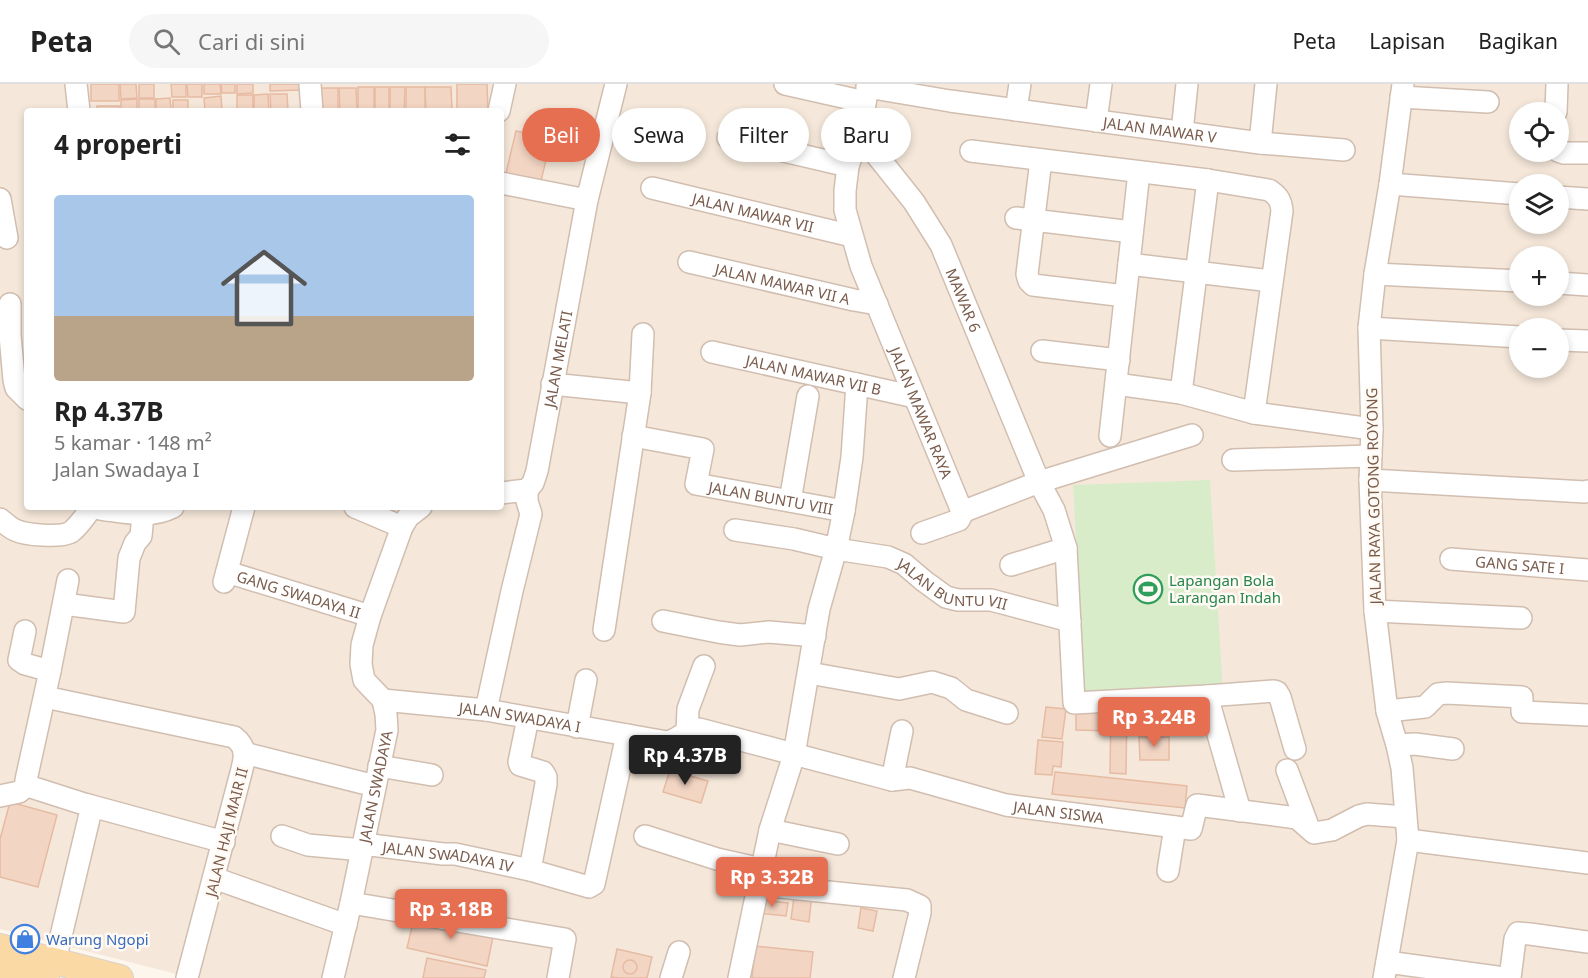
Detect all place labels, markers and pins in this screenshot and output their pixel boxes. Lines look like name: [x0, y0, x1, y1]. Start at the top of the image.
place label: Lapangan Bola Larangan Indah: [1169, 570, 1281, 607]
sports icon: Lapangan Bola Larangan Indah: [1132, 573, 1164, 605]
pin: Rp 3.24B: [1092, 697, 1216, 748]
pin: Rp 4.37B: [623, 735, 747, 786]
pin: Rp 3.32B: [710, 857, 834, 908]
pin: Rp 3.18B: [389, 889, 513, 940]
shop icon: Warung Ngopi: [9, 923, 41, 955]
place label: Warung Ngopi: [46, 929, 149, 949]

